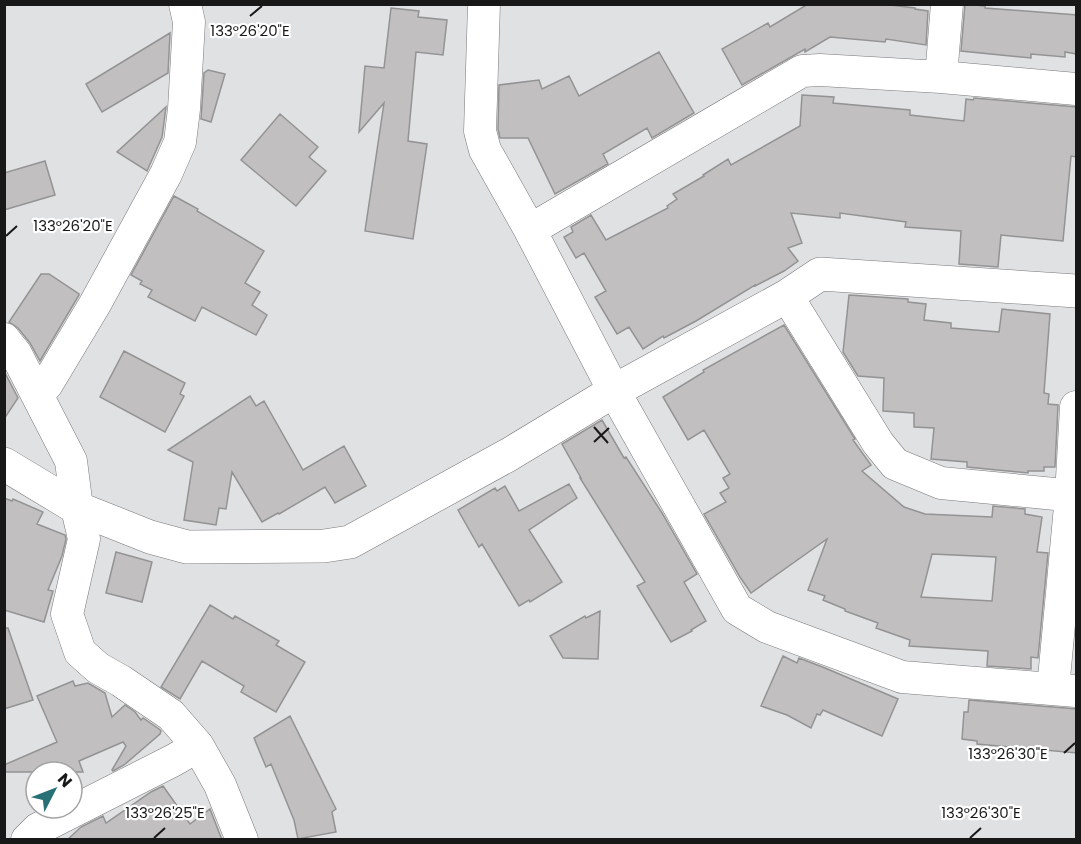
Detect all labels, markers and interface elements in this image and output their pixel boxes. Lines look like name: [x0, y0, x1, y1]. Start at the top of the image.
text: 133°26'20"E: [210, 20, 290, 41]
text: 133°26'20"E: [33, 215, 113, 236]
text: 133°26'30"E: [968, 743, 1048, 764]
north arrow: [24, 760, 84, 820]
text: N: [52, 768, 77, 792]
text: 133°26'25"E: [125, 802, 205, 823]
text: 133°26'30"E: [941, 802, 1021, 823]

